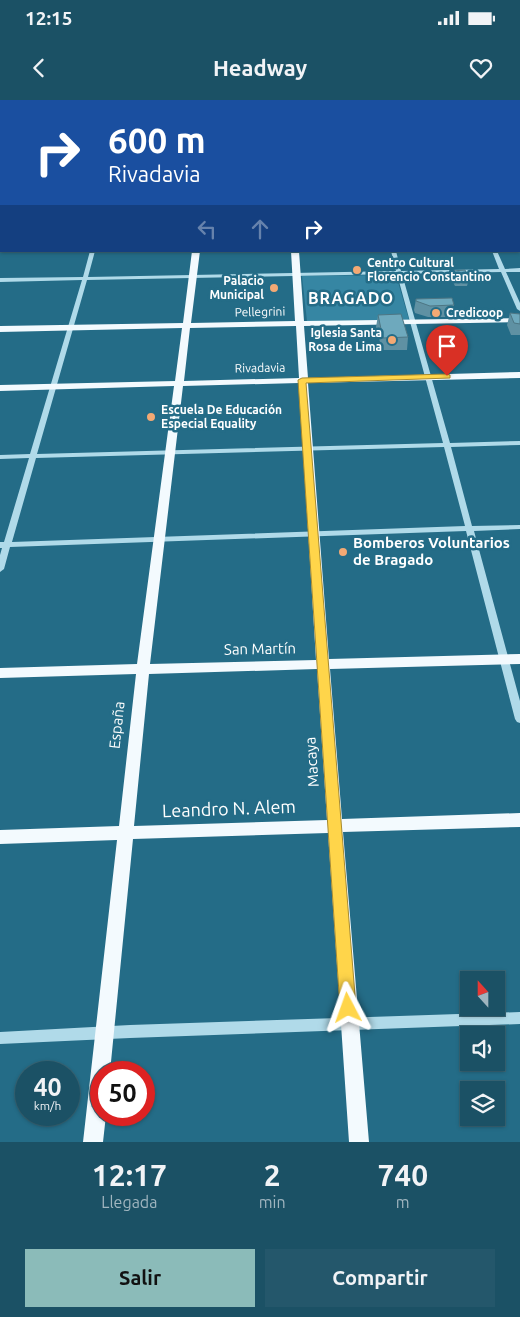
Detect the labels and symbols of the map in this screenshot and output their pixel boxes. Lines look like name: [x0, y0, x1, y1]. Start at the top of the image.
place label: Centro Cultural Florencio Constantino: [367, 256, 491, 283]
marker: Centro Cultural Florencio Constantino: [351, 264, 363, 276]
place label: Palacio Municipal: [209, 274, 264, 301]
marker: Palacio Municipal: [268, 282, 280, 294]
district label: BRAGADO: [308, 289, 394, 307]
street label: Pellegrini: [235, 305, 285, 318]
place label: Credicoop: [446, 306, 503, 319]
marker: Credicoop: [430, 307, 442, 319]
pin: [426, 325, 468, 376]
place label: Iglesia Santa Rosa de Lima: [308, 326, 382, 353]
marker: Iglesia Santa Rosa de Lima: [386, 334, 398, 346]
street label: Rivadavia: [235, 361, 285, 374]
place label: Escuela De Educación Especial Equality: [161, 403, 282, 430]
marker: Escuela De Educación Especial Equality: [145, 411, 157, 423]
place label: Bomberos Voluntarios de Bragado: [353, 534, 510, 568]
marker: Bomberos Voluntarios de Bragado: [337, 546, 349, 558]
street label: San Martín: [224, 639, 296, 658]
street label: España: [106, 700, 127, 750]
street label: Macaya: [301, 736, 322, 788]
street label: Leandro N. Alem: [162, 796, 296, 820]
north arrow: [460, 971, 505, 1016]
position arrow: [321, 981, 373, 1033]
speed limit sign: 50: [90, 1061, 155, 1126]

